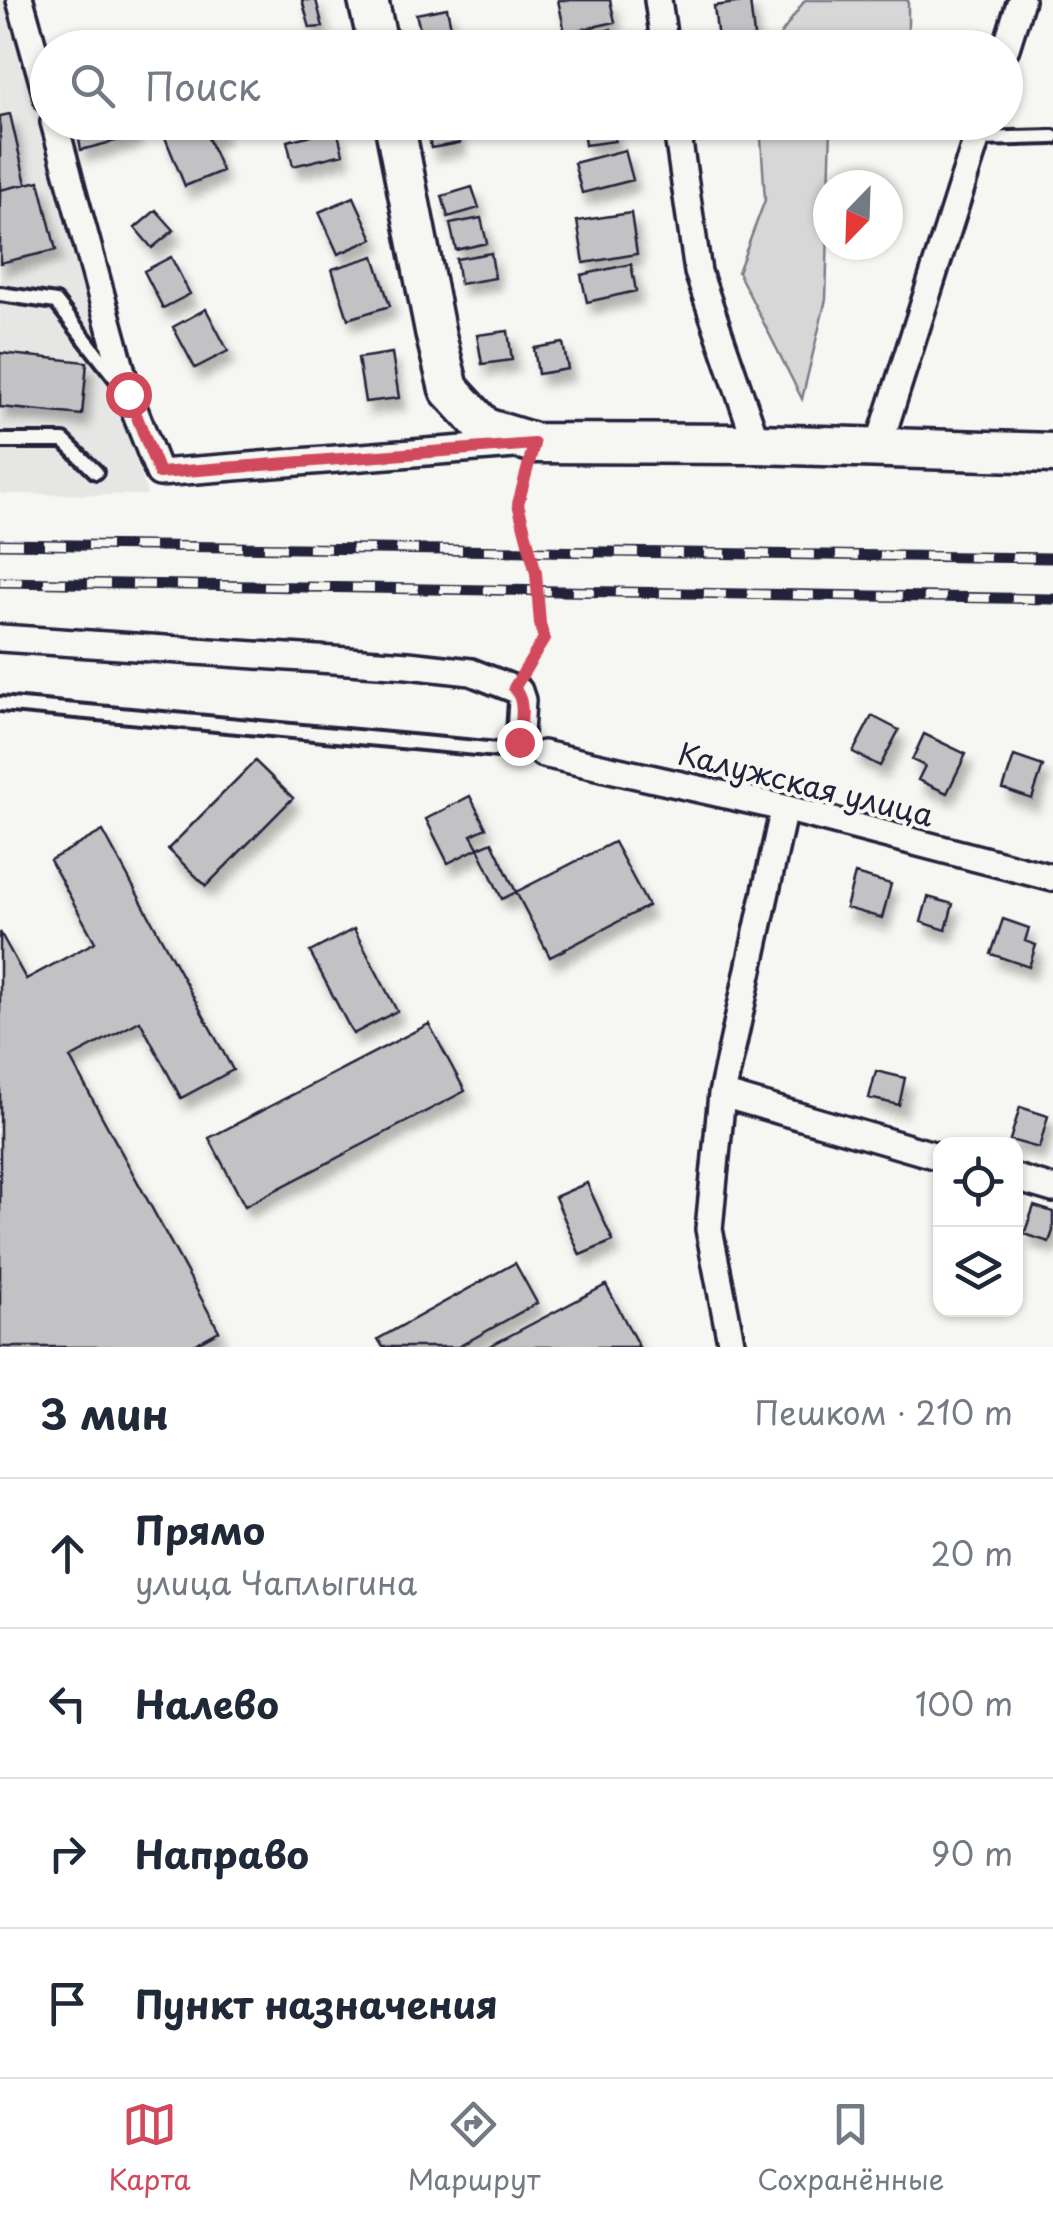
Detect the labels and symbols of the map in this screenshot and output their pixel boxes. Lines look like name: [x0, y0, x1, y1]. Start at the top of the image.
north arrow: [813, 170, 903, 260]
route start: [106, 372, 152, 418]
route end: [497, 720, 543, 766]
street label: Калужская улица: [673, 729, 939, 837]

